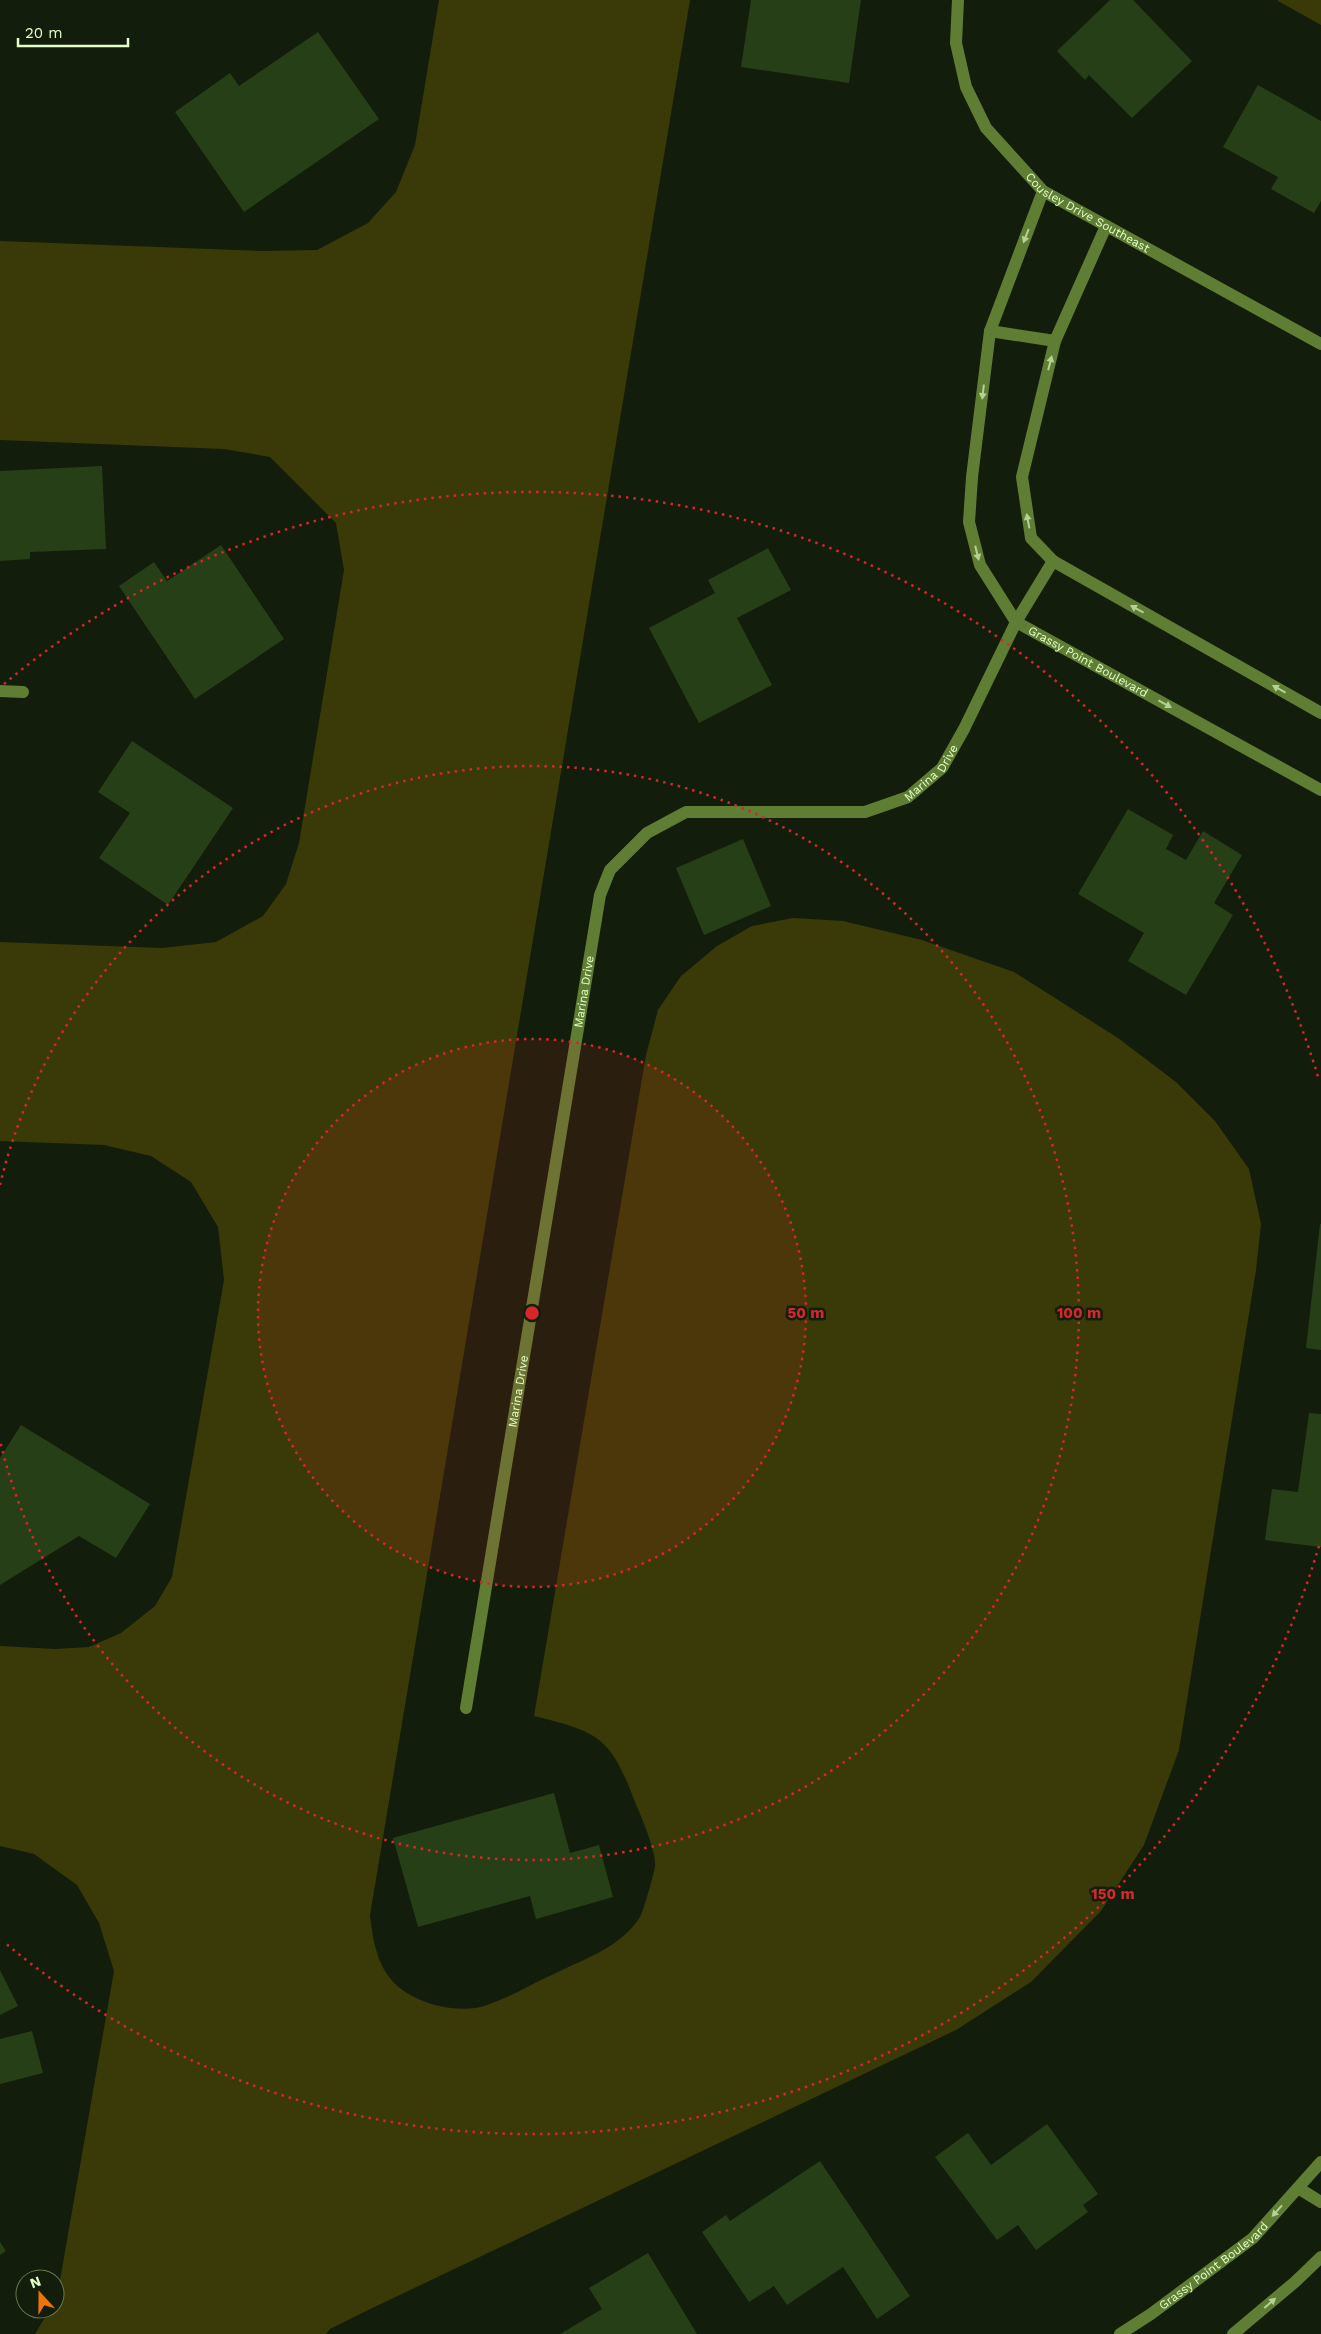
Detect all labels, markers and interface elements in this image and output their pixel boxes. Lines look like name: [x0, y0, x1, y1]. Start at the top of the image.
scale bar: [18, 15, 128, 47]
text: 20 m: [25, 24, 63, 42]
street label: Cousley Drive Southeast: [1023, 170, 1152, 255]
one-way arrow: [1022, 229, 1029, 244]
one-way arrow: [1046, 355, 1054, 370]
one-way arrow: [978, 384, 986, 400]
one-way arrow: [1024, 514, 1032, 529]
one-way arrow: [973, 545, 981, 560]
one-way arrow: [1130, 604, 1144, 613]
street label: Grassy Point Boulevard: [1026, 623, 1150, 700]
one-way arrow: [1272, 684, 1285, 693]
one-way arrow: [1159, 700, 1172, 709]
street label: Marina Drive: [901, 742, 961, 804]
street label: Marina Drive: [571, 954, 597, 1029]
centre of rings: [523, 1304, 541, 1322]
text: 50 m: [788, 1304, 824, 1322]
text: 100 m: [1057, 1304, 1101, 1322]
street label: Marina Drive: [505, 1354, 531, 1428]
text: 150 m: [1091, 1885, 1135, 1903]
one-way arrow: [1271, 2205, 1283, 2217]
street label: Grassy Point Boulevard: [1156, 2219, 1271, 2313]
north arrow: [15, 2269, 65, 2319]
text: N: [28, 2273, 43, 2291]
one-way arrow: [1264, 2297, 1276, 2309]

